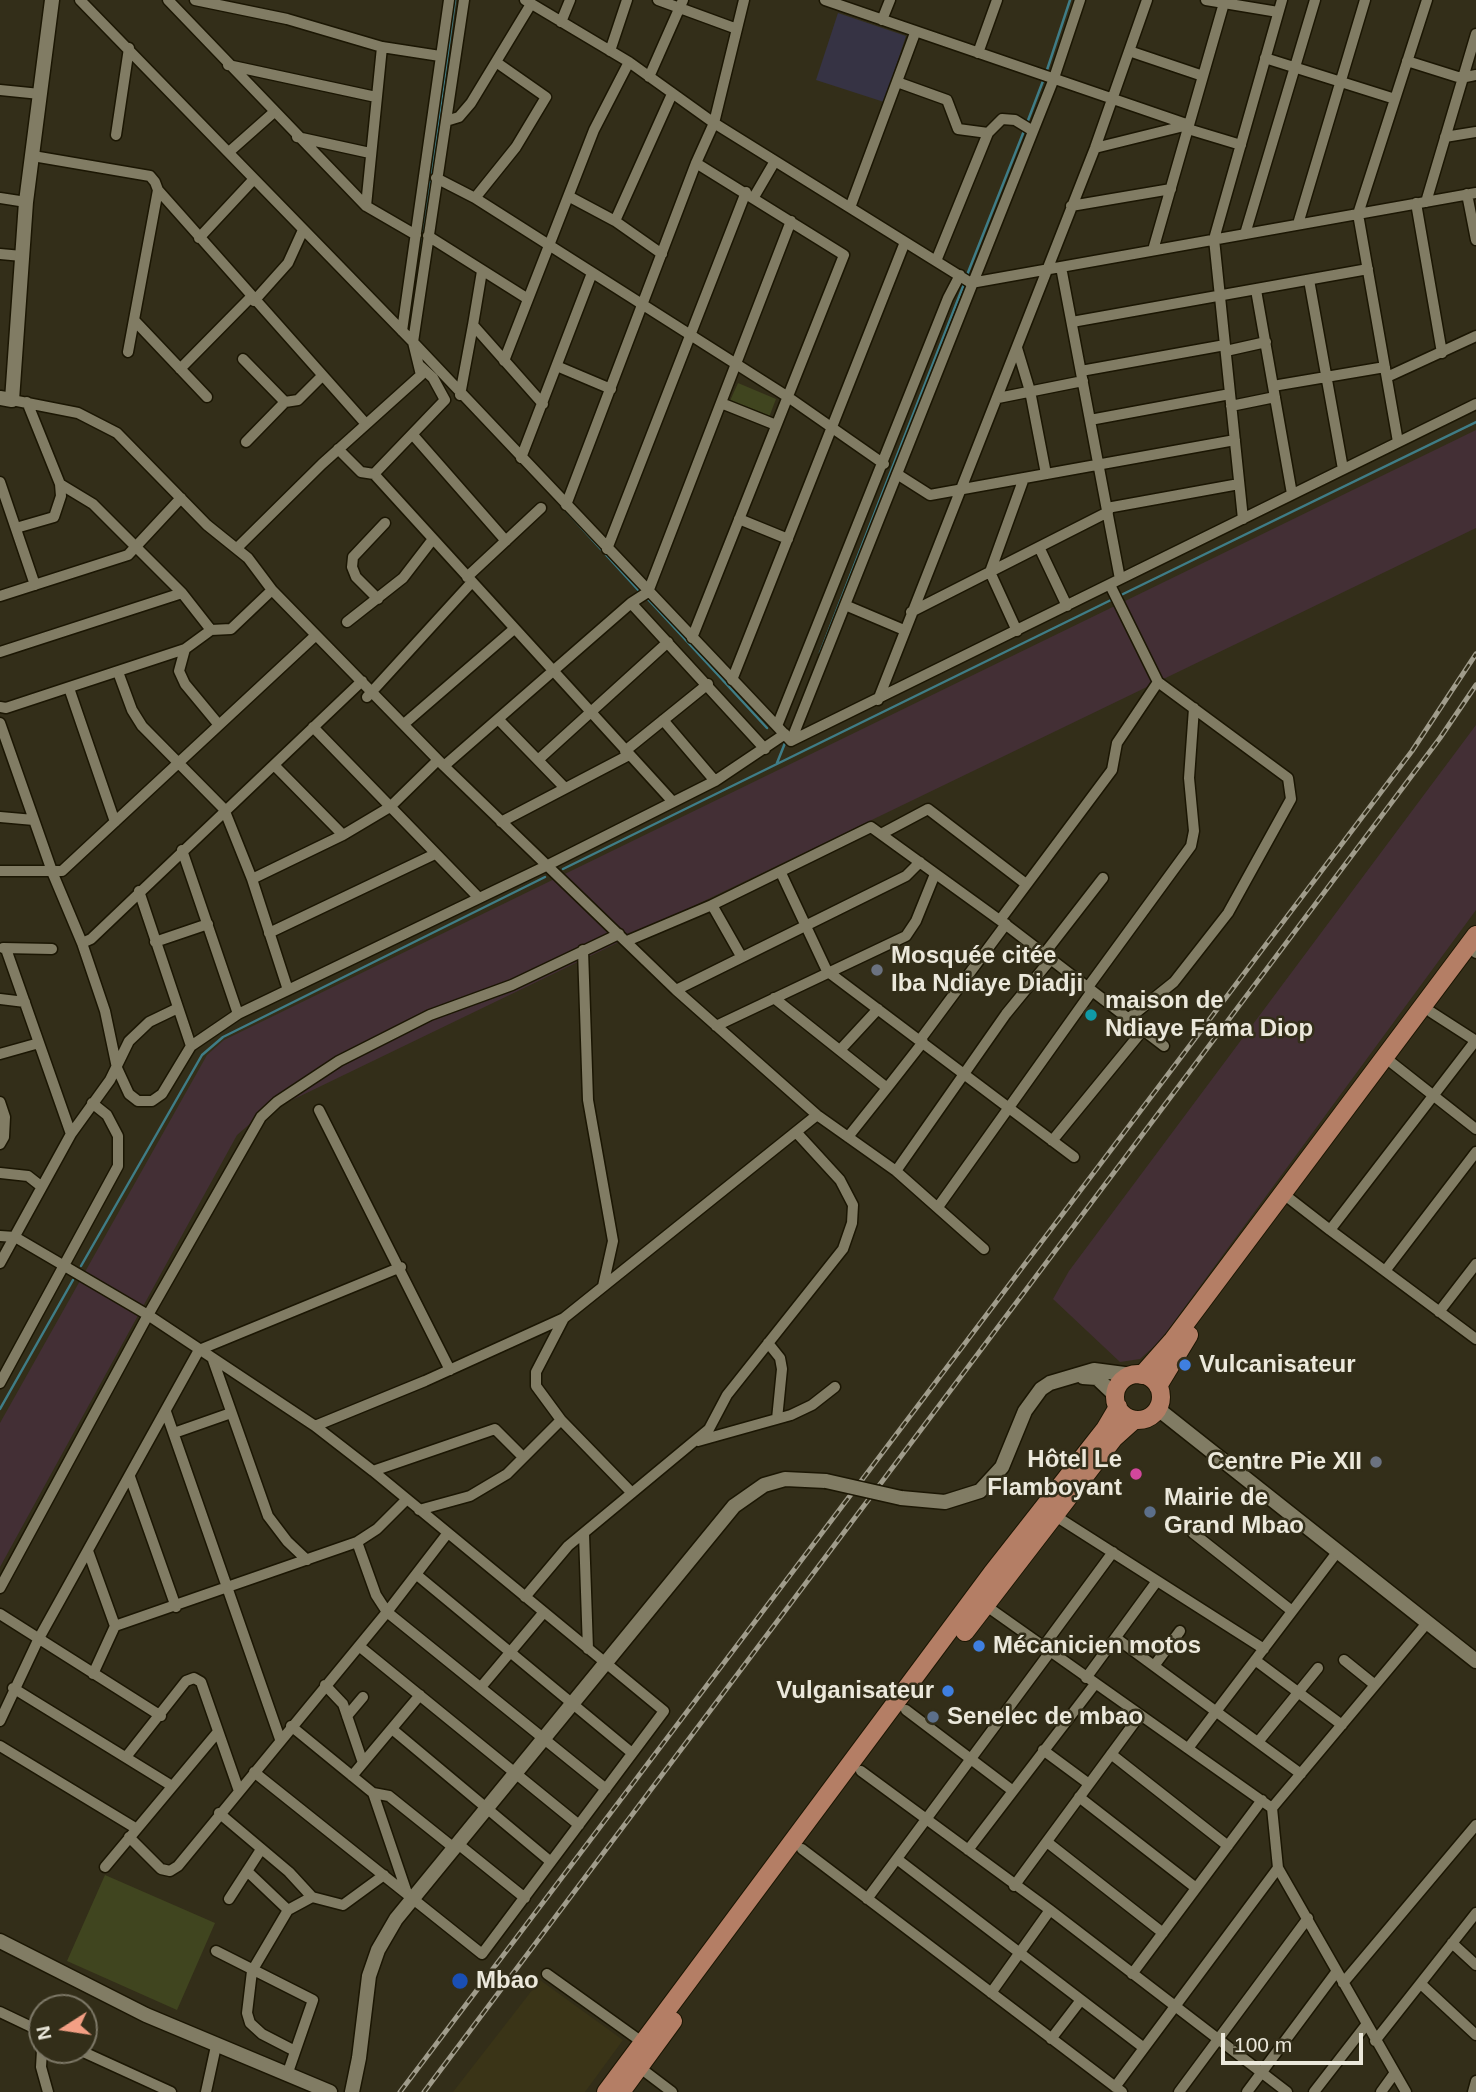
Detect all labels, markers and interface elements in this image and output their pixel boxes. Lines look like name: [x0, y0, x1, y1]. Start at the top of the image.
place label: Mosquée citée Iba Ndiaye Diadji: [891, 942, 1083, 998]
marker: Mosquée citée Iba Ndiaye Diadji: [869, 962, 885, 978]
place label: maison de Ndiaye Fama Diop: [1105, 987, 1313, 1043]
marker: maison de Ndiaye Fama Diop: [1083, 1007, 1099, 1023]
place label: Vulcanisateur: [1199, 1351, 1356, 1379]
marker: Vulcanisateur: [1177, 1357, 1193, 1373]
place label: Hôtel Le Flamboyant: [987, 1446, 1122, 1502]
place label: Centre Pie XII: [1207, 1448, 1362, 1476]
marker: Centre Pie XII: [1368, 1454, 1384, 1470]
marker: Hôtel Le Flamboyant: [1128, 1466, 1144, 1482]
place label: Mairie de Grand Mbao: [1164, 1484, 1304, 1540]
marker: Mairie de Grand Mbao: [1142, 1504, 1158, 1520]
place label: Mécanicien motos: [993, 1632, 1201, 1660]
marker: Mécanicien motos: [971, 1638, 987, 1654]
place label: Vulganisateur: [776, 1677, 934, 1705]
marker: Vulganisateur: [940, 1683, 956, 1699]
place label: Senelec de mbao: [947, 1703, 1143, 1731]
marker: Senelec de mbao: [925, 1709, 941, 1725]
place label: Mbao: [476, 1967, 539, 1995]
marker: Mbao: [450, 1971, 470, 1991]
north arrow: [28, 1994, 98, 2064]
scale bar: [1224, 2018, 1366, 2062]
text: N: [32, 2024, 56, 2042]
text: 100 m: [1234, 2033, 1292, 2056]

